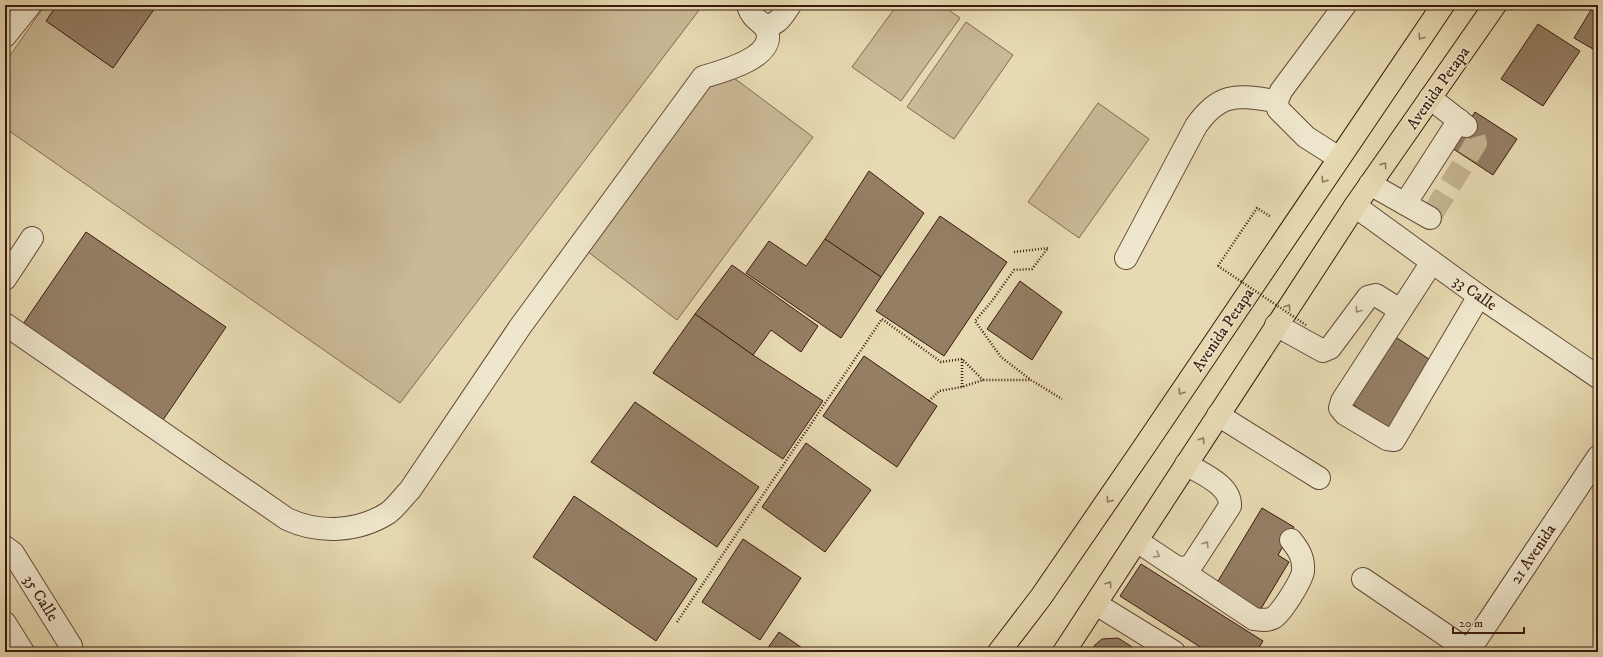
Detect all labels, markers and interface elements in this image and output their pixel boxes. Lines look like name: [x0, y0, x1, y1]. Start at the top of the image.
one-way arrow: [1418, 33, 1426, 40]
street label: Avenida Petapa: [1402, 43, 1474, 133]
one-way arrow: [1379, 162, 1386, 169]
one-way arrow: [1322, 175, 1329, 182]
street label: 33 Calle: [1449, 271, 1501, 315]
street label: Avenida Petapa: [1188, 284, 1258, 376]
one-way arrow: [1283, 304, 1291, 311]
one-way arrow: [1356, 306, 1363, 313]
one-way arrow: [1179, 388, 1186, 395]
one-way arrow: [1197, 437, 1205, 444]
one-way arrow: [1107, 495, 1114, 502]
street label: 21 Avenida: [1506, 520, 1560, 588]
one-way arrow: [1201, 541, 1209, 548]
one-way arrow: [1153, 551, 1160, 558]
street label: 35 Calle: [19, 571, 63, 625]
one-way arrow: [1104, 582, 1111, 589]
scale bar: [1453, 609, 1524, 635]
text: 20 m: [1459, 616, 1483, 631]

